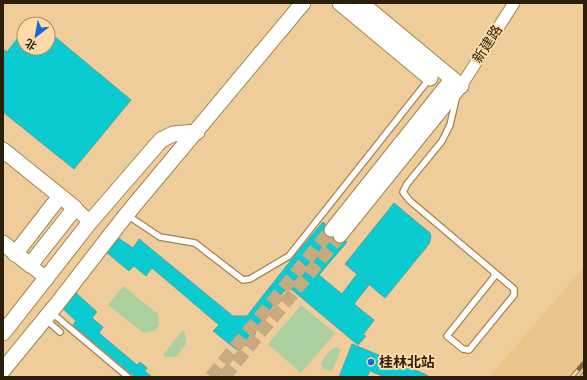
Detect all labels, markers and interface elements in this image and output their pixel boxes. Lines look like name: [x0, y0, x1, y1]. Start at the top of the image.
north arrow: [16, 16, 56, 56]
street label: 新建路: [469, 22, 505, 66]
text: 北: [23, 37, 39, 53]
place label: 桂林北站: [379, 354, 435, 370]
marker: 桂林北站: [366, 357, 376, 367]

